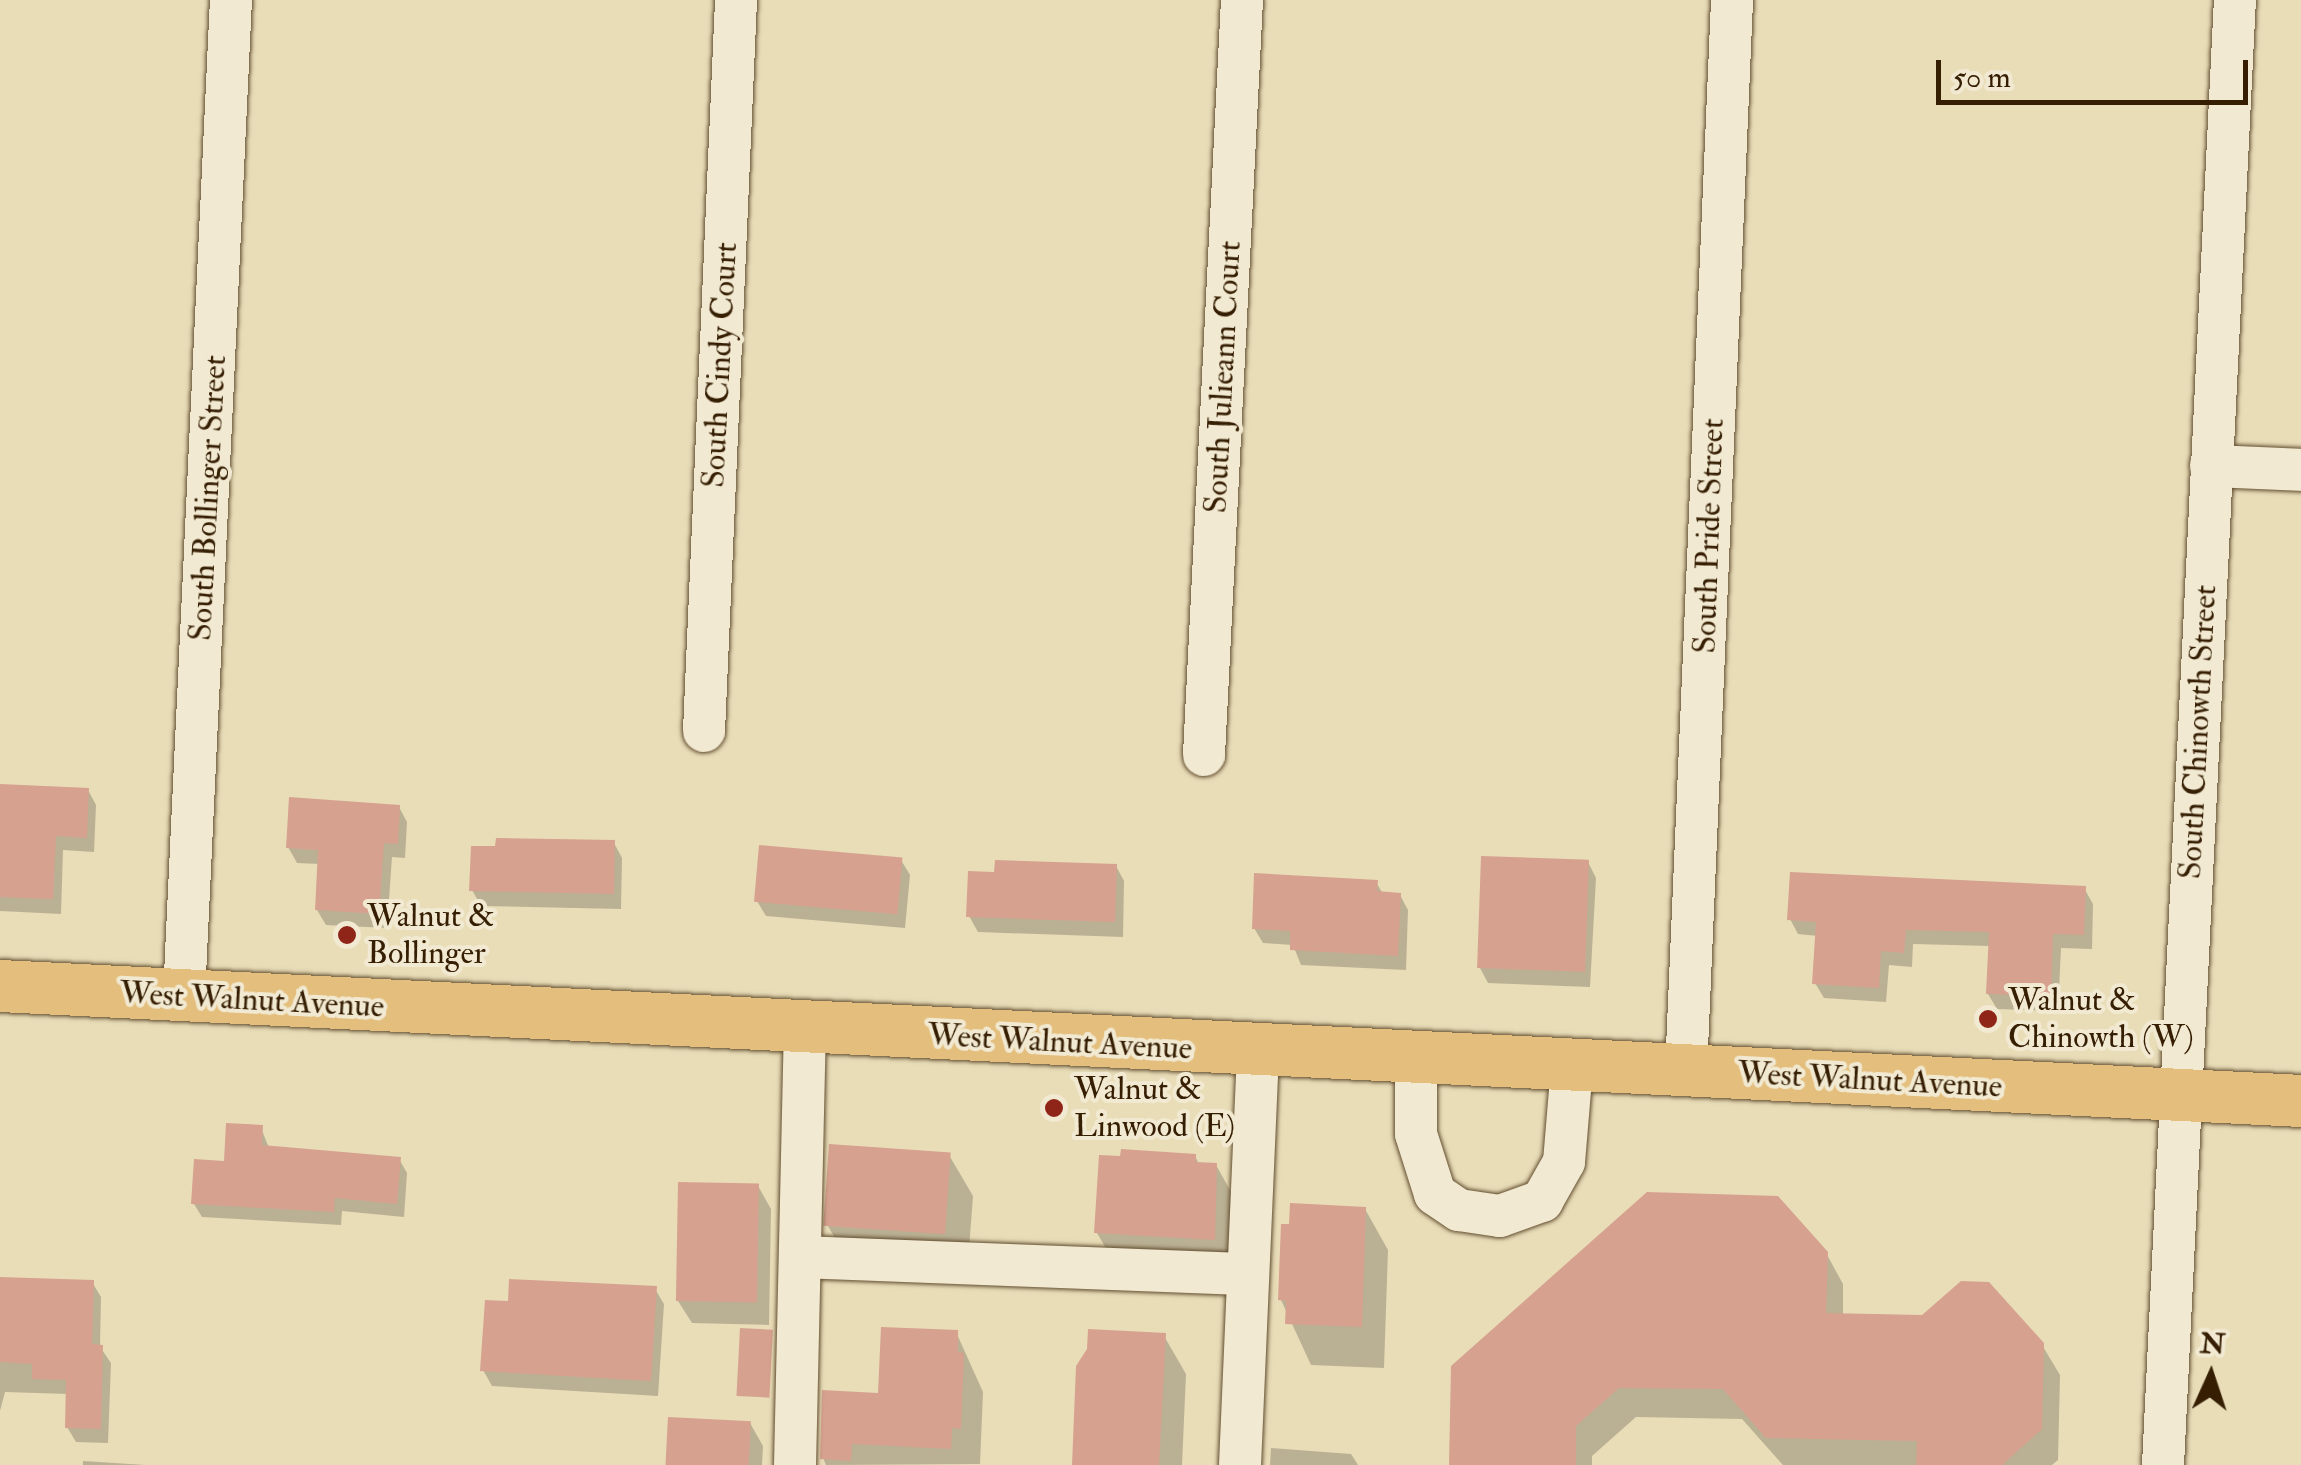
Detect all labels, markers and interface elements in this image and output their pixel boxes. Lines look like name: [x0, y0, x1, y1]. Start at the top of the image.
scale bar: [1941, 40, 2254, 102]
text: 50 m: [1953, 59, 2011, 96]
street label: South Julieann Court: [1197, 240, 1249, 514]
street label: South Cindy Court: [694, 241, 746, 489]
street label: South Bollinger Street: [181, 354, 235, 642]
street label: South Pride Street: [1686, 418, 1732, 654]
street label: South Chinowth Street: [2171, 584, 2225, 880]
place label: Walnut & Bollinger: [367, 898, 495, 973]
marker: Walnut & Bollinger: [336, 924, 358, 946]
street label: West Walnut Avenue: [119, 974, 385, 1026]
place label: Walnut & Chinowth (W): [2008, 982, 2194, 1057]
marker: Walnut & Chinowth (W): [1977, 1008, 1999, 1030]
street label: West Walnut Avenue: [927, 1016, 1193, 1068]
street label: West Walnut Avenue: [1737, 1054, 2003, 1106]
place label: Walnut & Linwood (E): [1074, 1071, 1235, 1146]
marker: Walnut & Linwood (E): [1043, 1097, 1065, 1119]
north arrow: [2161, 1325, 2261, 1425]
text: N: [2199, 1326, 2226, 1363]

